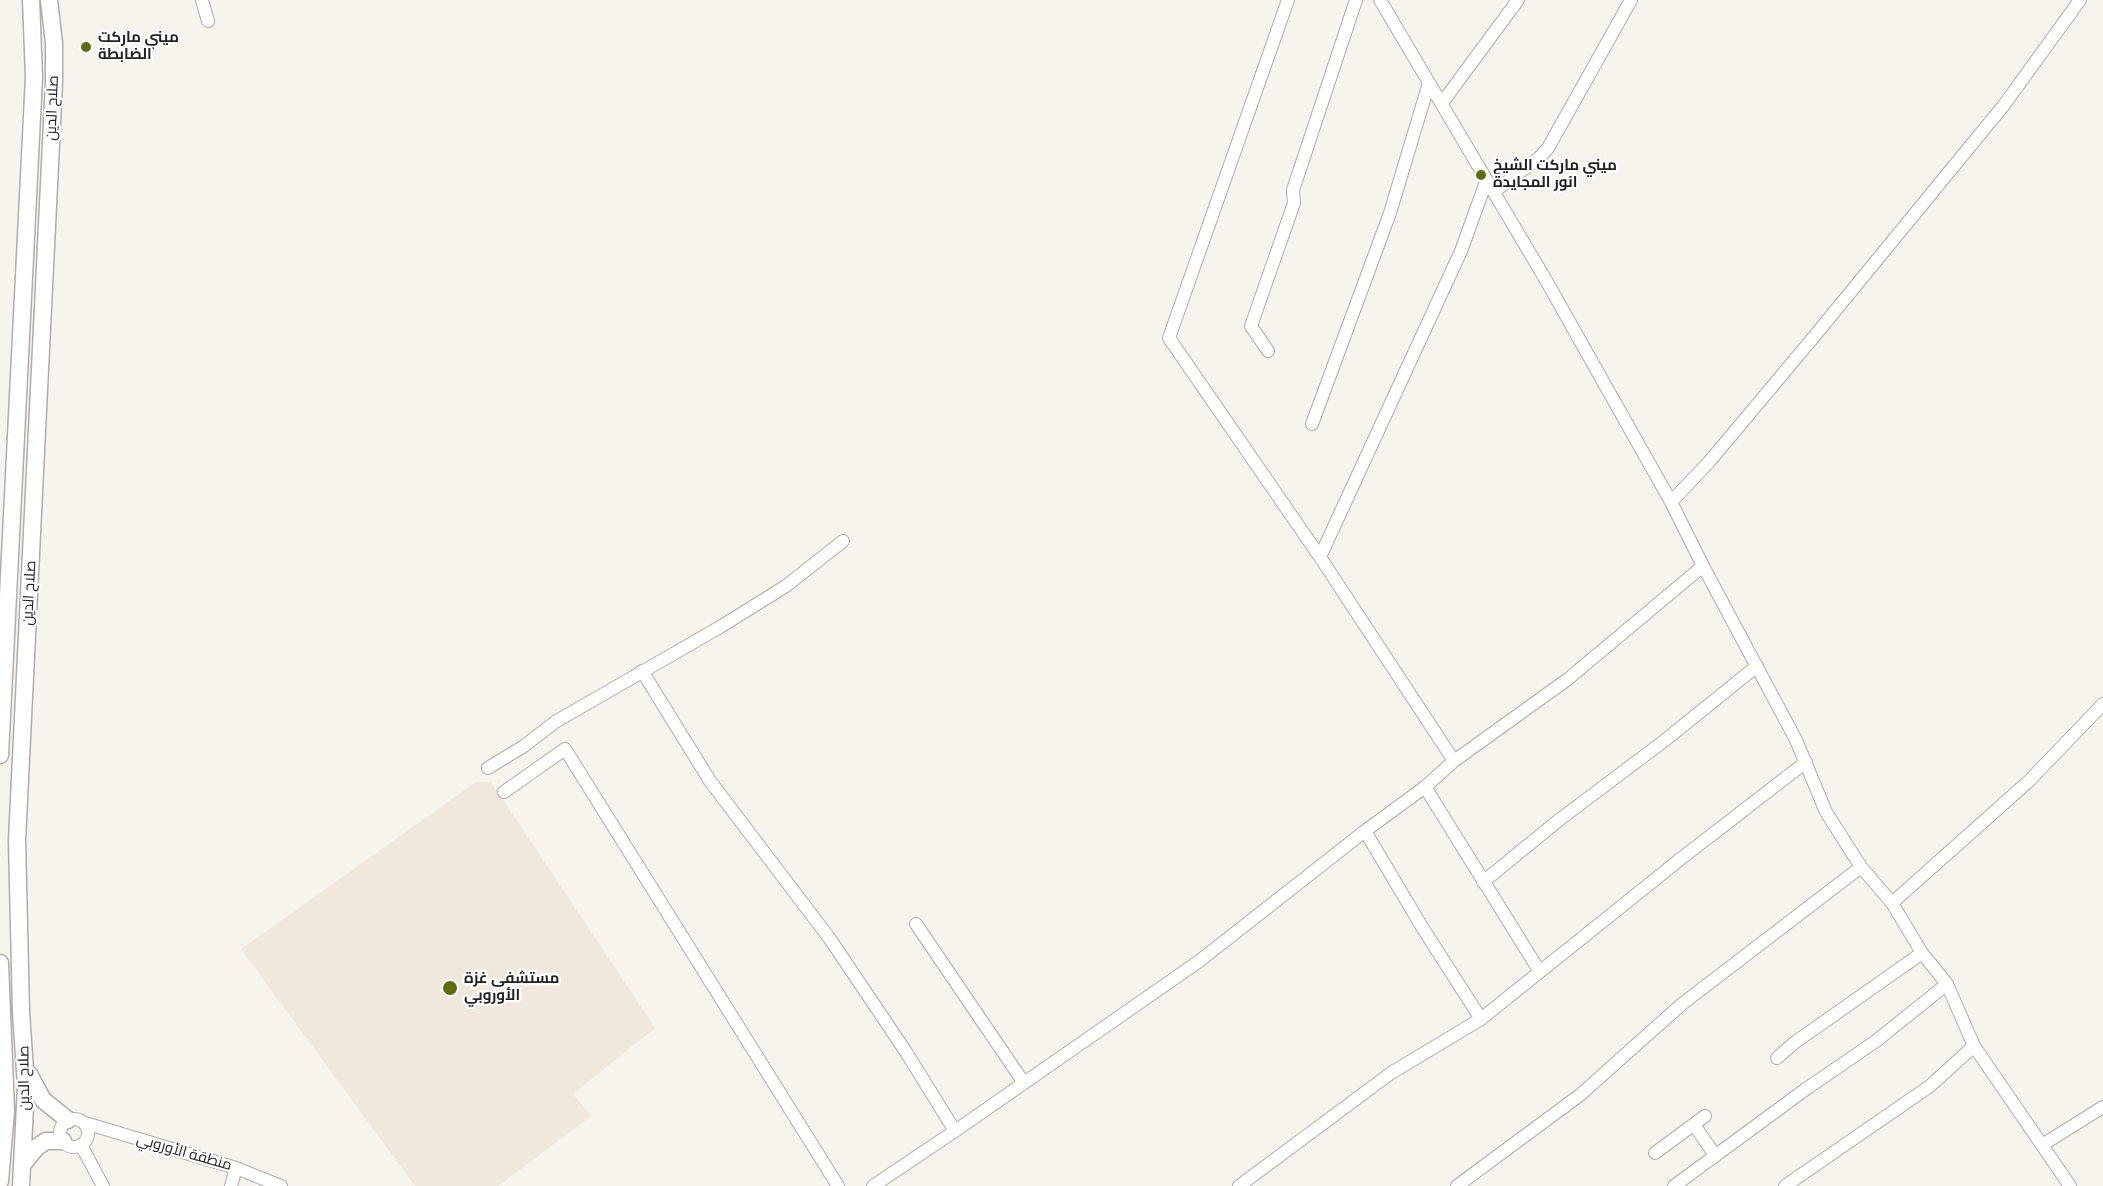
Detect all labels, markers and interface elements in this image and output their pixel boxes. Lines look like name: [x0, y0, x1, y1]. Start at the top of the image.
place label: ميني ماركت الضابطة: [98, 29, 179, 64]
marker: ميني ماركت الضابطة: [79, 40, 93, 54]
street label: صلاح الدين: [43, 75, 63, 141]
place label: ميني ماركت الشيخ انور المجايدة: [1493, 157, 1617, 192]
marker: ميني ماركت الشيخ انور المجايدة: [1474, 168, 1488, 182]
street label: صلاح الدين: [19, 560, 41, 626]
place label: مستشفى غزة الأوروبي: [464, 970, 559, 1005]
marker: مستشفى غزة الأوروبي: [441, 979, 459, 997]
street label: صلاح الدين: [15, 1045, 35, 1111]
street label: منطقة الأوروبي: [134, 1131, 234, 1175]

